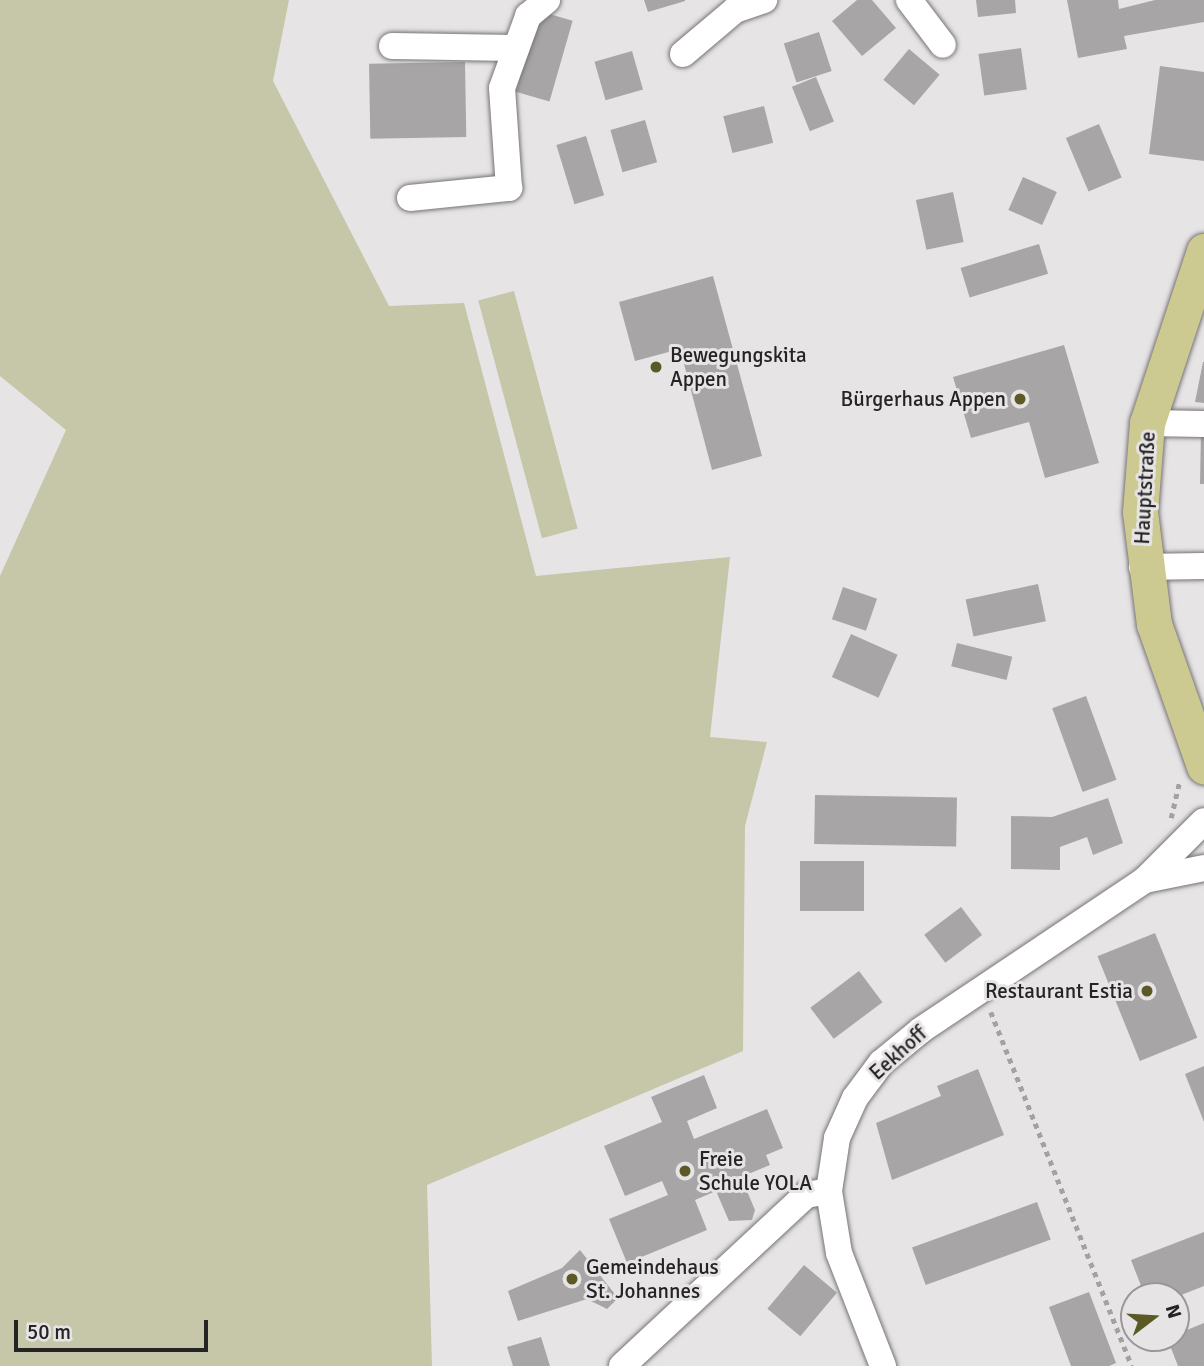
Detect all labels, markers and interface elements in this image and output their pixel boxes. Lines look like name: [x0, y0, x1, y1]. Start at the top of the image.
place label: Bewegungskita Appen: [670, 342, 807, 392]
marker: Bewegungskita Appen: [648, 359, 664, 375]
place label: Bürgerhaus Appen: [841, 386, 1006, 412]
marker: Bürgerhaus Appen: [1012, 391, 1028, 407]
street label: Hauptstraße: [1129, 431, 1161, 545]
place label: Restaurant Estia: [985, 978, 1133, 1004]
marker: Restaurant Estia: [1139, 983, 1155, 999]
street label: Eekhoff: [864, 1021, 932, 1085]
place label: Freie Schule YOLA: [699, 1146, 812, 1196]
marker: Freie Schule YOLA: [677, 1163, 693, 1179]
place label: Gemeindehaus St. Johannes: [586, 1254, 719, 1304]
marker: Gemeindehaus St. Johannes: [564, 1271, 580, 1287]
north arrow: [1120, 1282, 1190, 1352]
text: N: [1160, 1302, 1187, 1321]
scale bar: [18, 1306, 212, 1350]
text: 50 m: [27, 1319, 71, 1345]

